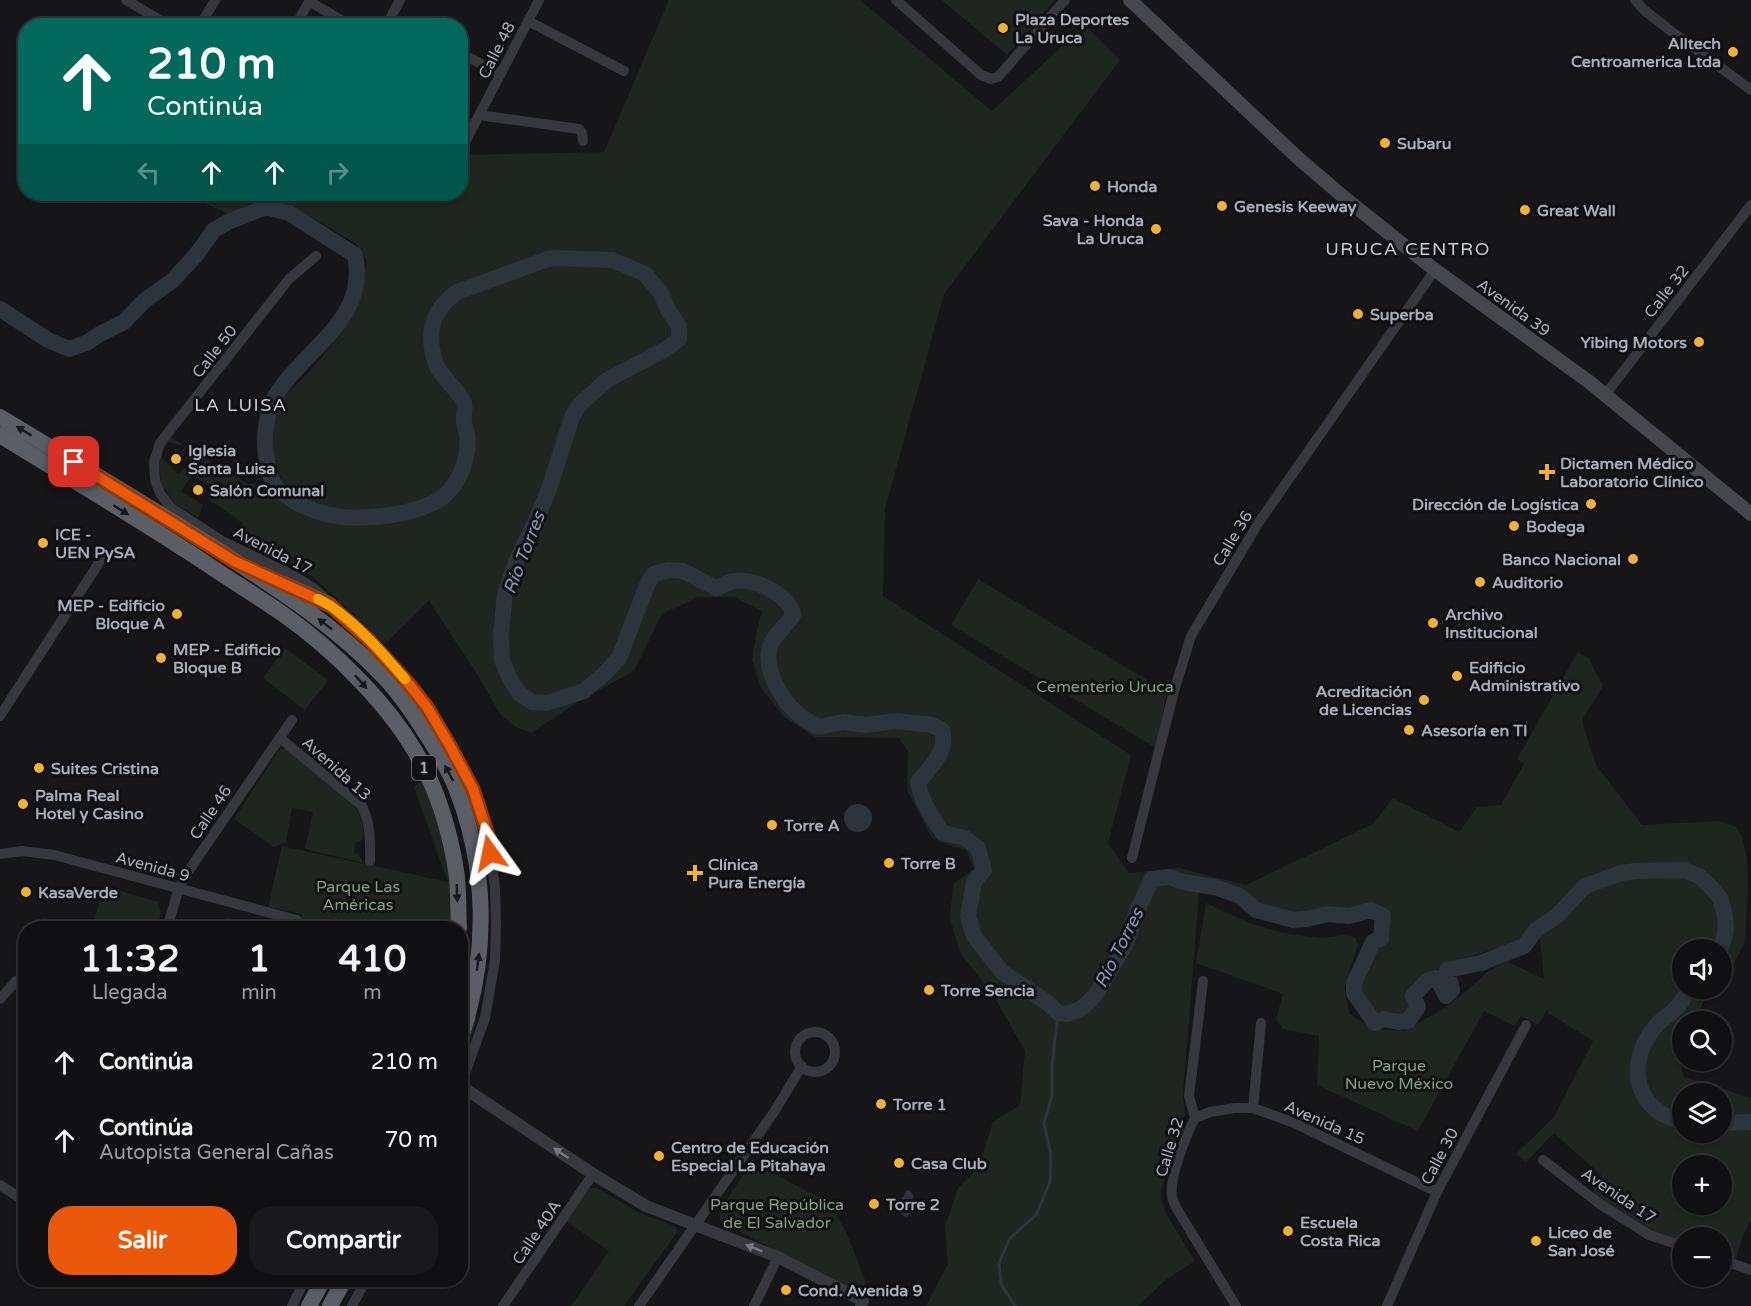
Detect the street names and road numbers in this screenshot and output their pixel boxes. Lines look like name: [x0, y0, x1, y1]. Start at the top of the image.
street label: Calle 48: [474, 19, 520, 82]
street label: Calle 32: [1640, 261, 1694, 322]
street label: Avenida 39: [1473, 274, 1554, 341]
street label: Calle 50: [188, 321, 242, 382]
street label: Calle 36: [1208, 507, 1257, 570]
street label: Avenida 17: [230, 522, 315, 579]
street label: Avenida 13: [298, 733, 375, 805]
road number: 1: [412, 756, 436, 780]
street label: Calle 46: [185, 782, 236, 844]
street label: Avenida 9: [114, 847, 192, 886]
street label: Avenida 15: [1281, 1096, 1368, 1150]
street label: Calle 32: [1151, 1115, 1188, 1180]
street label: Calle 30: [1417, 1125, 1463, 1188]
street label: Avenida 17: [1577, 1164, 1660, 1228]
street label: Calle 40A: [508, 1197, 566, 1269]

